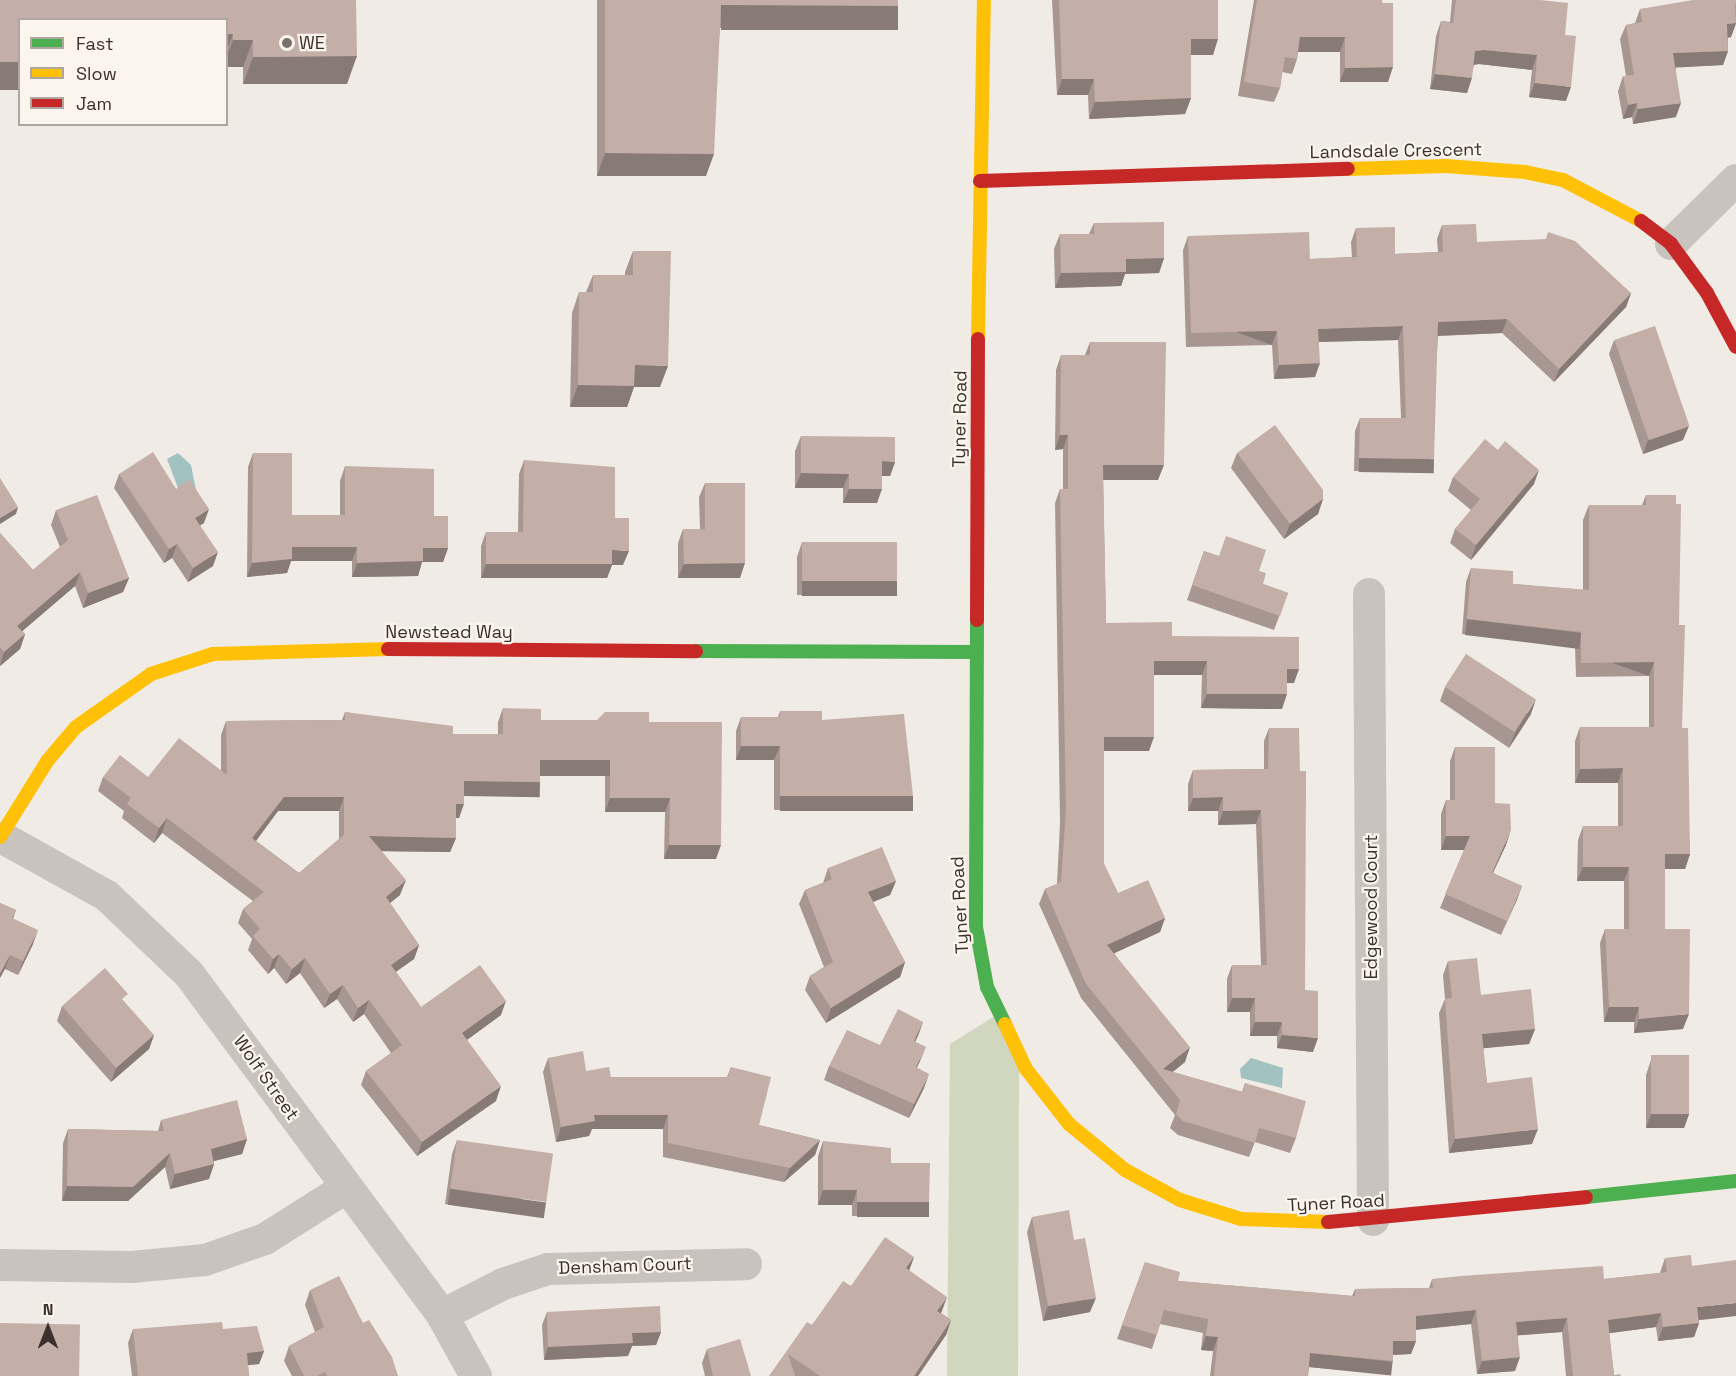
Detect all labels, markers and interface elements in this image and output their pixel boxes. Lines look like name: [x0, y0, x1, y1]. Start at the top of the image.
legend: [18, 18, 228, 126]
text: Fast: [76, 32, 113, 55]
place label: WE: [299, 32, 325, 54]
marker: WE: [280, 36, 294, 50]
text: Slow: [76, 62, 117, 85]
text: Jam: [76, 92, 112, 115]
street label: Landsdale Crescent: [1310, 139, 1482, 163]
street label: Tyner Road: [948, 370, 972, 468]
street label: Newstead Way: [385, 621, 513, 643]
street label: Edgewood Court: [1360, 834, 1382, 980]
street label: Tyner Road: [947, 856, 973, 954]
street label: Wolf Street: [229, 1031, 303, 1125]
street label: Tyner Road: [1287, 1190, 1385, 1216]
street label: Densham Court: [558, 1253, 692, 1279]
north arrow: [18, 1298, 78, 1358]
text: N: [43, 1299, 53, 1320]

